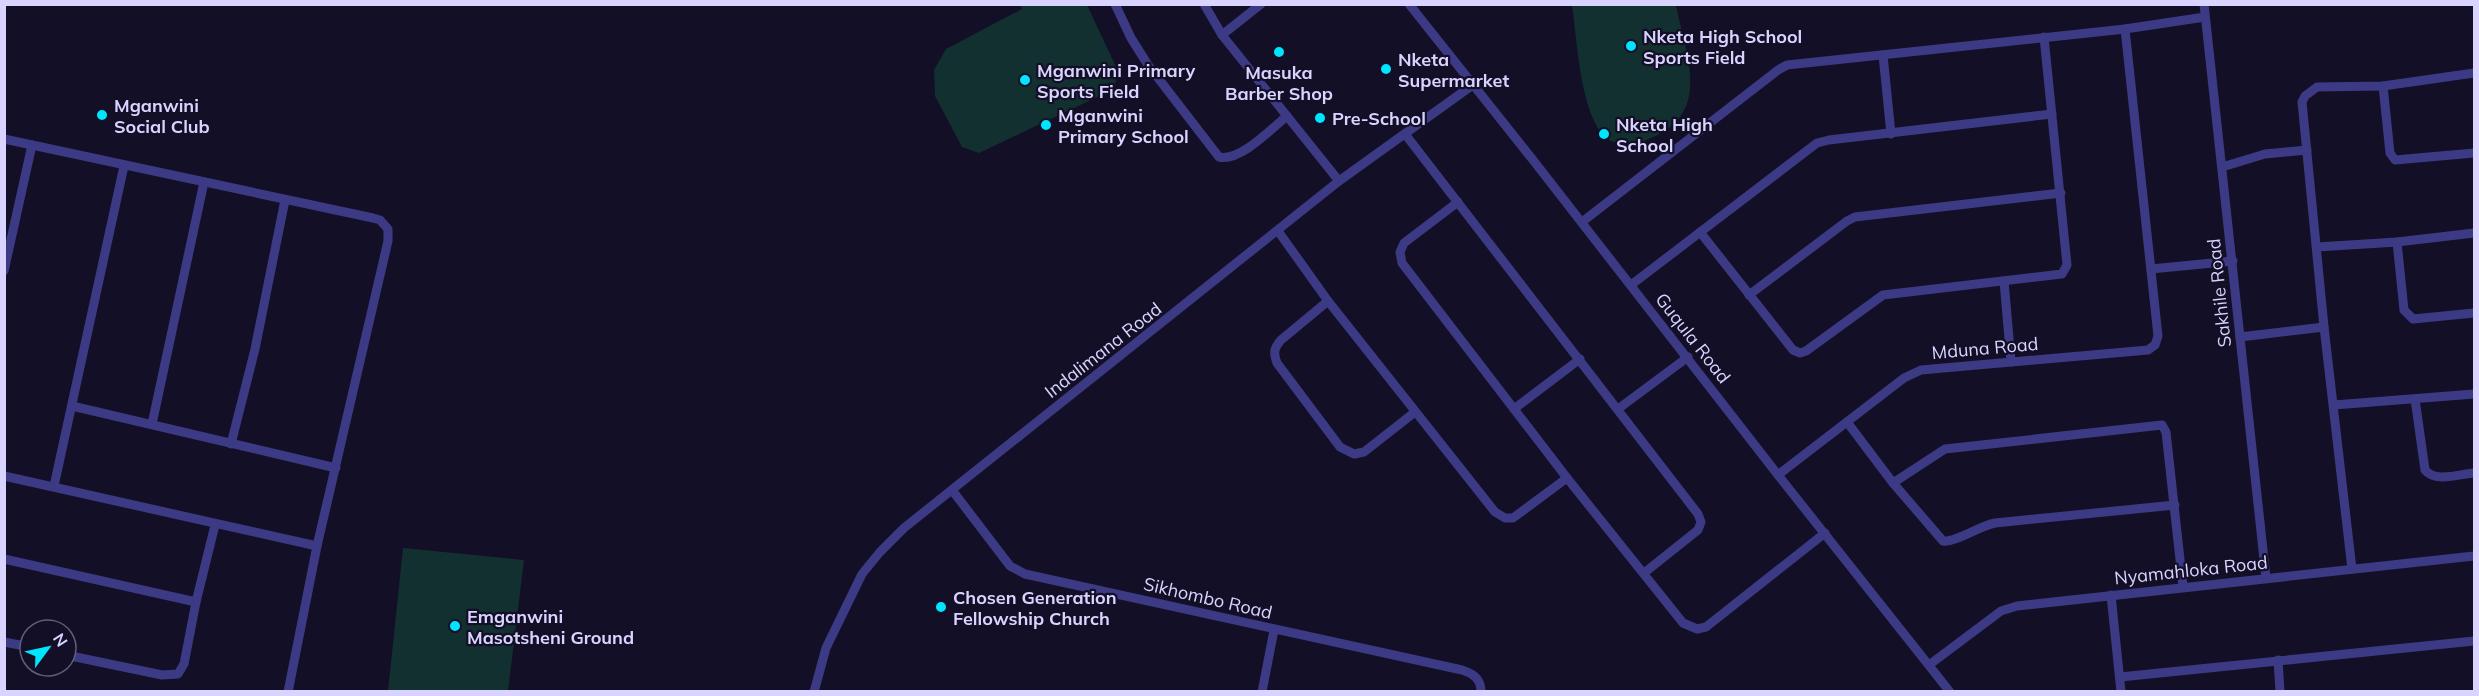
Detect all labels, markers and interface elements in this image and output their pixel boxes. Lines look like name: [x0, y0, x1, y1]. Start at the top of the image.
place label: Nketa High School Sports Field: [1643, 25, 1802, 69]
marker: Nketa High School Sports Field: [1624, 39, 1638, 53]
marker: Masuka Barber Shop: [1272, 45, 1286, 59]
place label: Nketa Supermarket: [1398, 48, 1509, 92]
place label: Mganwini Primary Sports Field: [1037, 59, 1195, 103]
place label: Masuka Barber Shop: [1225, 61, 1333, 105]
marker: Nketa Supermarket: [1379, 62, 1393, 76]
marker: Mganwini Primary Sports Field: [1018, 73, 1032, 87]
place label: Mganwini Social Club: [114, 94, 210, 138]
place label: Mganwini Primary School: [1058, 104, 1189, 148]
place label: Pre-School: [1332, 107, 1426, 130]
marker: Mganwini Social Club: [95, 108, 109, 122]
marker: Pre-School: [1313, 111, 1327, 125]
place label: Nketa High School: [1616, 113, 1713, 157]
marker: Mganwini Primary School: [1039, 118, 1053, 132]
marker: Nketa High School: [1597, 127, 1611, 141]
street label: Sakhile Road: [2202, 238, 2236, 348]
street label: Guqula Road: [1650, 288, 1736, 388]
street label: Indalimana Road: [1040, 297, 1166, 403]
street label: Mduna Road: [1931, 332, 2039, 364]
street label: Nyamahloka Road: [2113, 551, 2269, 589]
street label: Sikhombo Road: [1141, 572, 1275, 624]
place label: Chosen Generation Fellowship Church: [953, 586, 1117, 630]
marker: Chosen Generation Fellowship Church: [934, 600, 948, 614]
place label: Emganwini Masotsheni Ground: [467, 605, 634, 649]
north arrow: [18, 618, 78, 678]
marker: Emganwini Masotsheni Ground: [448, 619, 462, 633]
text: N: [49, 629, 72, 650]

